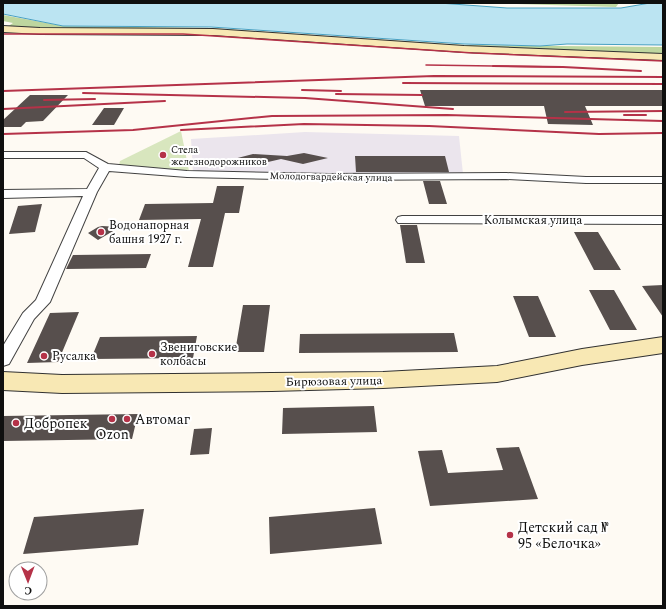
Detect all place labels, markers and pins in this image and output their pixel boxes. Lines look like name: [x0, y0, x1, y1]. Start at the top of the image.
place label: Стела железнодорожников: [171, 142, 267, 170]
marker: Стела железнодорожников: [158, 150, 168, 160]
place label: Водонапорная башня 1927 г.: [109, 216, 189, 249]
marker: Водонапорная башня 1927 г.: [96, 227, 106, 237]
place label: Звениговские колбасы: [160, 338, 238, 371]
place label: Русалка: [52, 347, 96, 366]
marker: Звениговские колбасы: [147, 349, 157, 359]
marker: Русалка: [39, 351, 49, 361]
place label: Автомаг: [135, 409, 190, 430]
place label: Добропек: [24, 413, 88, 434]
marker: Ozon: [107, 414, 117, 424]
marker: Автомаг: [122, 414, 132, 424]
marker: Добропек: [11, 418, 21, 428]
place label: Ozon: [95, 424, 129, 445]
place label: Детский сад № 95 «Белочка»: [518, 517, 609, 554]
marker: Детский сад № 95 «Белочка»: [505, 530, 515, 540]

